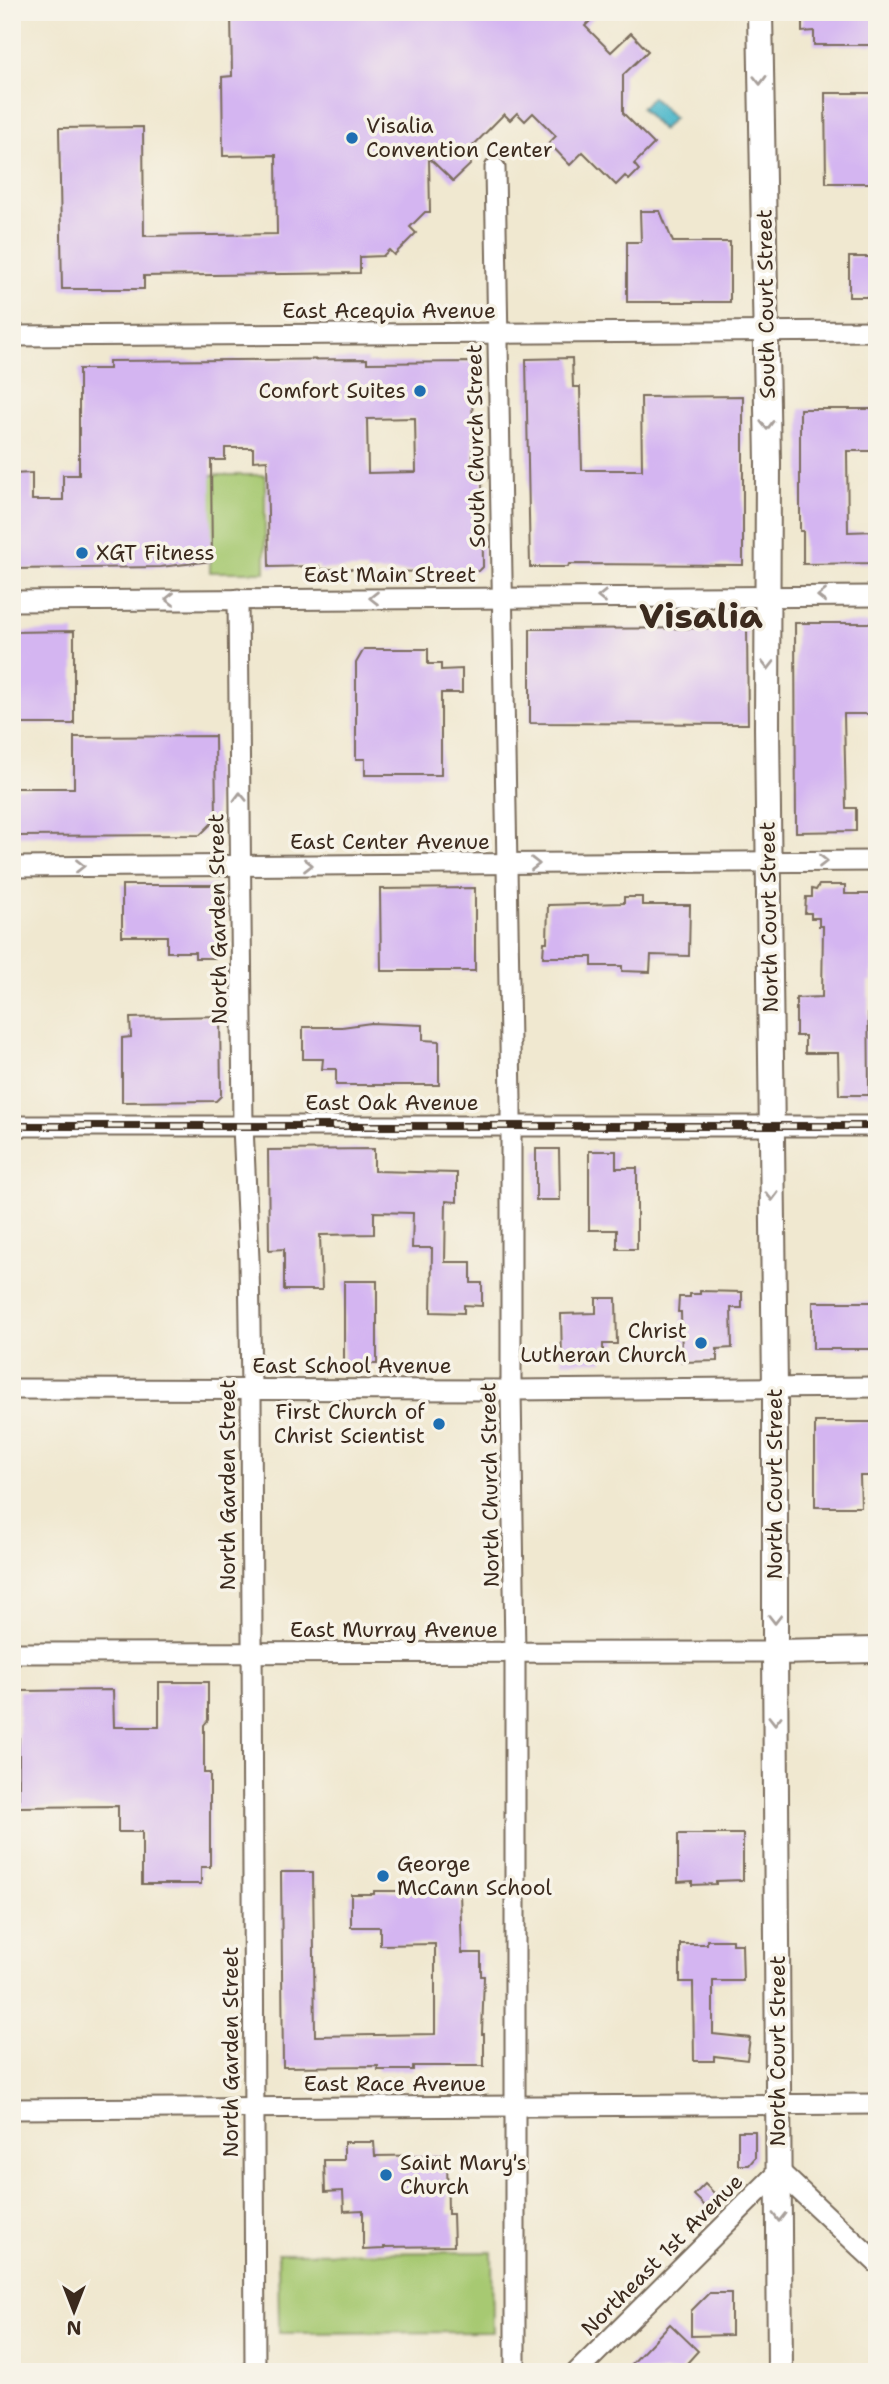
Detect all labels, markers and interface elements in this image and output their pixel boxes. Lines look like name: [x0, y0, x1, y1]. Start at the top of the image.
one-way arrow: [753, 75, 768, 86]
place label: Visalia Convention Center: [366, 112, 553, 164]
marker: Visalia Convention Center: [344, 130, 360, 146]
street label: South Court Street: [750, 209, 782, 399]
street label: East Acequia Avenue: [282, 297, 496, 325]
street label: South Church Street: [460, 344, 492, 548]
place label: Comfort Suites: [258, 377, 406, 405]
marker: Comfort Suites: [412, 383, 428, 399]
one-way arrow: [760, 420, 775, 431]
place label: XGT Fitness: [96, 539, 215, 567]
marker: XGT Fitness: [74, 545, 90, 561]
street label: East Main Street: [304, 561, 476, 589]
one-way arrow: [817, 588, 827, 604]
one-way arrow: [596, 589, 607, 605]
one-way arrow: [369, 590, 379, 606]
one-way arrow: [164, 591, 174, 607]
district label: Visalia: [639, 592, 763, 639]
one-way arrow: [760, 660, 776, 671]
one-way arrow: [232, 791, 247, 802]
street label: North Garden Street: [202, 813, 234, 1025]
street label: North Court Street: [753, 821, 785, 1013]
street label: East Center Avenue: [290, 828, 490, 856]
one-way arrow: [818, 853, 828, 869]
one-way arrow: [531, 856, 541, 872]
one-way arrow: [303, 857, 314, 873]
one-way arrow: [76, 858, 86, 874]
street label: East Oak Avenue: [305, 1089, 479, 1117]
one-way arrow: [765, 1191, 780, 1202]
place label: Christ Lutheran Church: [520, 1317, 687, 1369]
marker: Christ Lutheran Church: [693, 1335, 709, 1351]
street label: East School Avenue: [252, 1352, 452, 1380]
street label: North Garden Street: [214, 1380, 242, 1590]
street label: North Church Street: [474, 1382, 506, 1588]
street label: North Court Street: [761, 1388, 789, 1580]
place label: First Church of Christ Scientist: [274, 1398, 425, 1450]
marker: First Church of Christ Scientist: [431, 1416, 447, 1432]
one-way arrow: [767, 1615, 783, 1625]
street label: East Murray Avenue: [290, 1616, 498, 1644]
one-way arrow: [768, 1715, 783, 1726]
place label: George McCann School: [397, 1850, 552, 1902]
marker: George McCann School: [375, 1868, 391, 1884]
street label: North Garden Street: [217, 1947, 245, 2157]
street label: North Court Street: [764, 1955, 792, 2147]
street label: East Race Avenue: [304, 2070, 486, 2098]
place label: Saint Mary's Church: [400, 2149, 527, 2201]
marker: Saint Mary's Church: [378, 2167, 394, 2183]
street label: Northeast 1st Avenue: [575, 2168, 749, 2342]
one-way arrow: [771, 2213, 787, 2223]
north arrow: [38, 2276, 108, 2346]
text: N: [66, 2315, 82, 2340]

